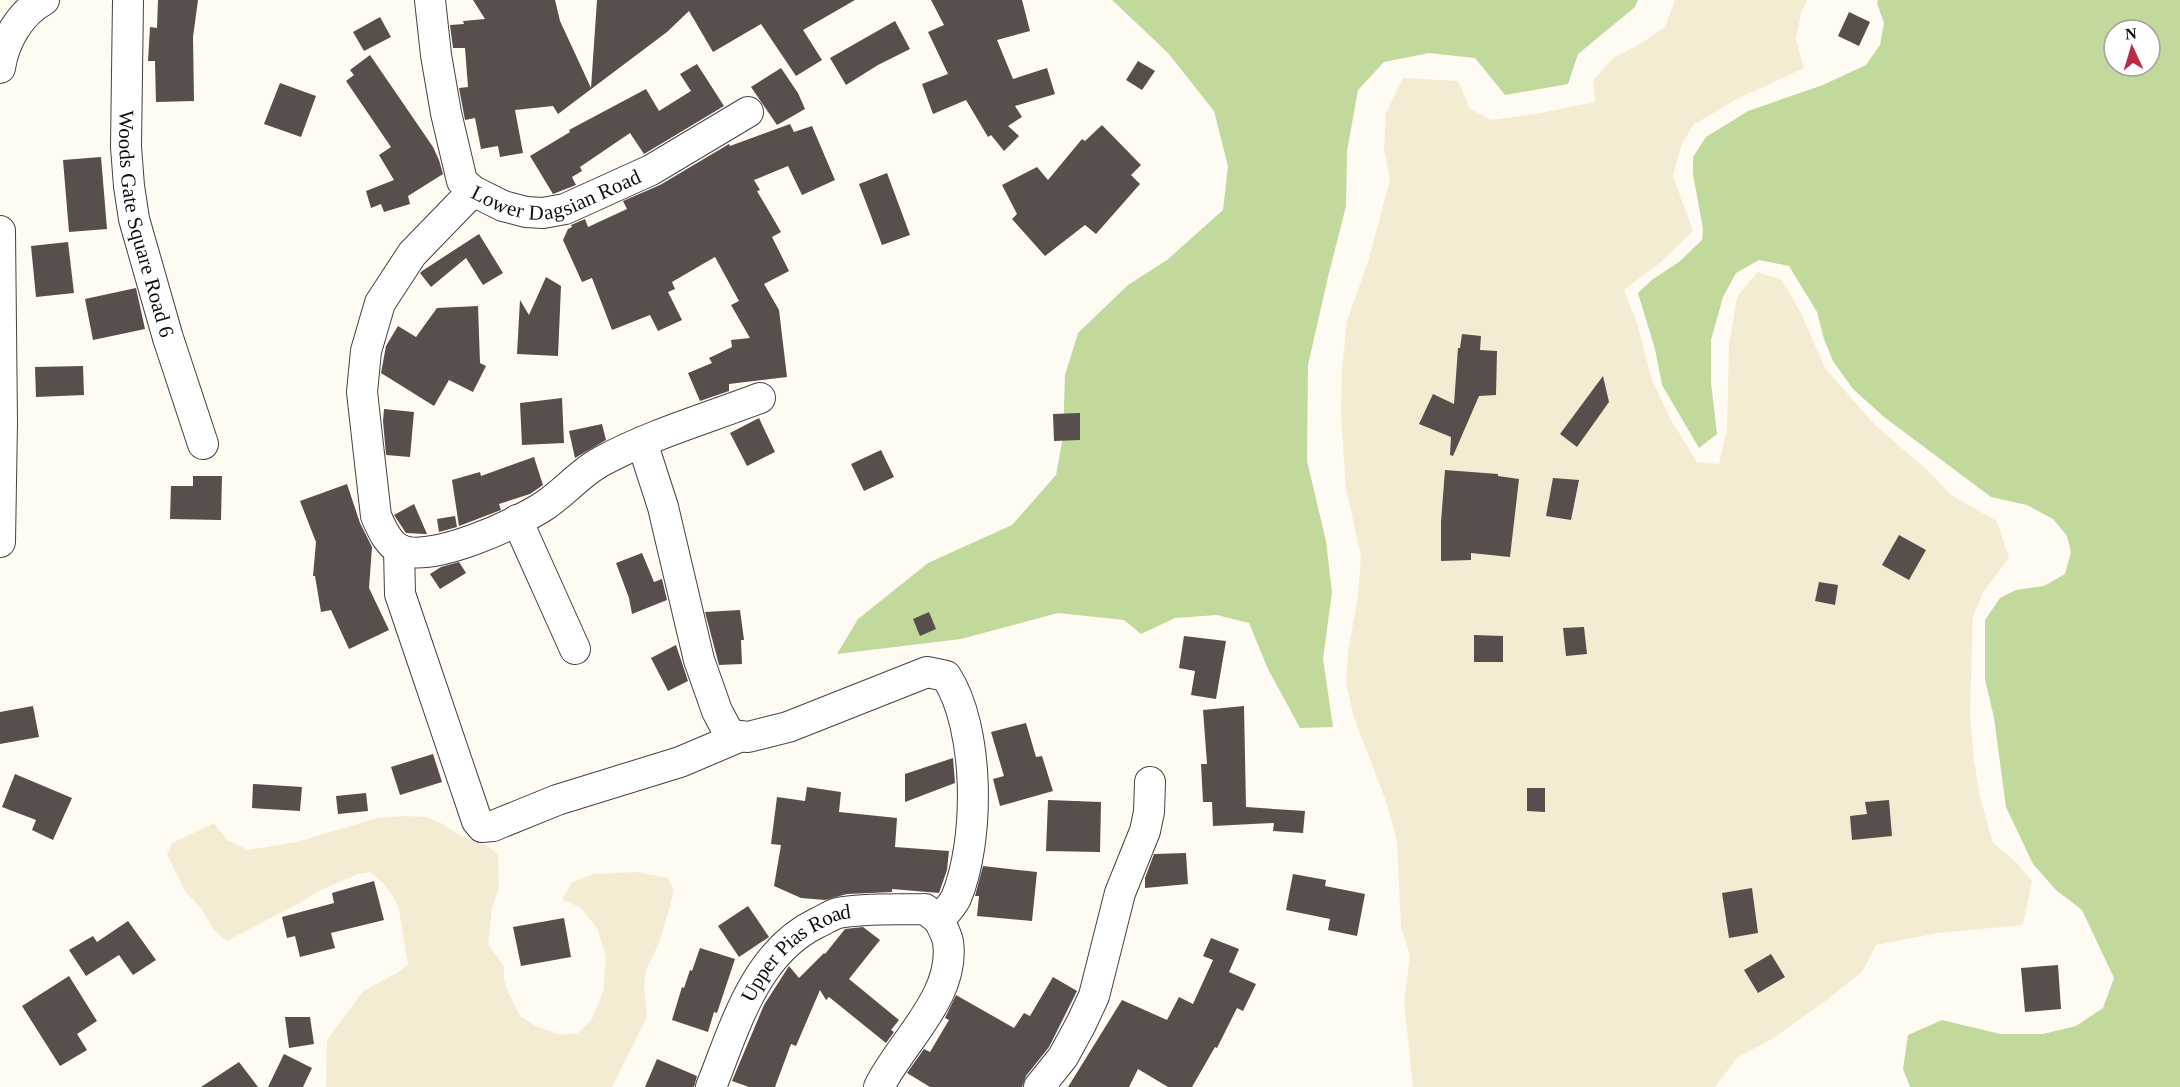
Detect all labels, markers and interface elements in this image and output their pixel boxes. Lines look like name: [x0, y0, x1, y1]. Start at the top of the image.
north arrow: [2102, 18, 2162, 78]
text: N: [2125, 25, 2138, 42]
street label: Woods Gate Square Road 6: [114, 110, 179, 340]
street label: Lower Dagsian Road: [467, 164, 645, 225]
street label: Upper Pias Road: [736, 899, 853, 1006]

